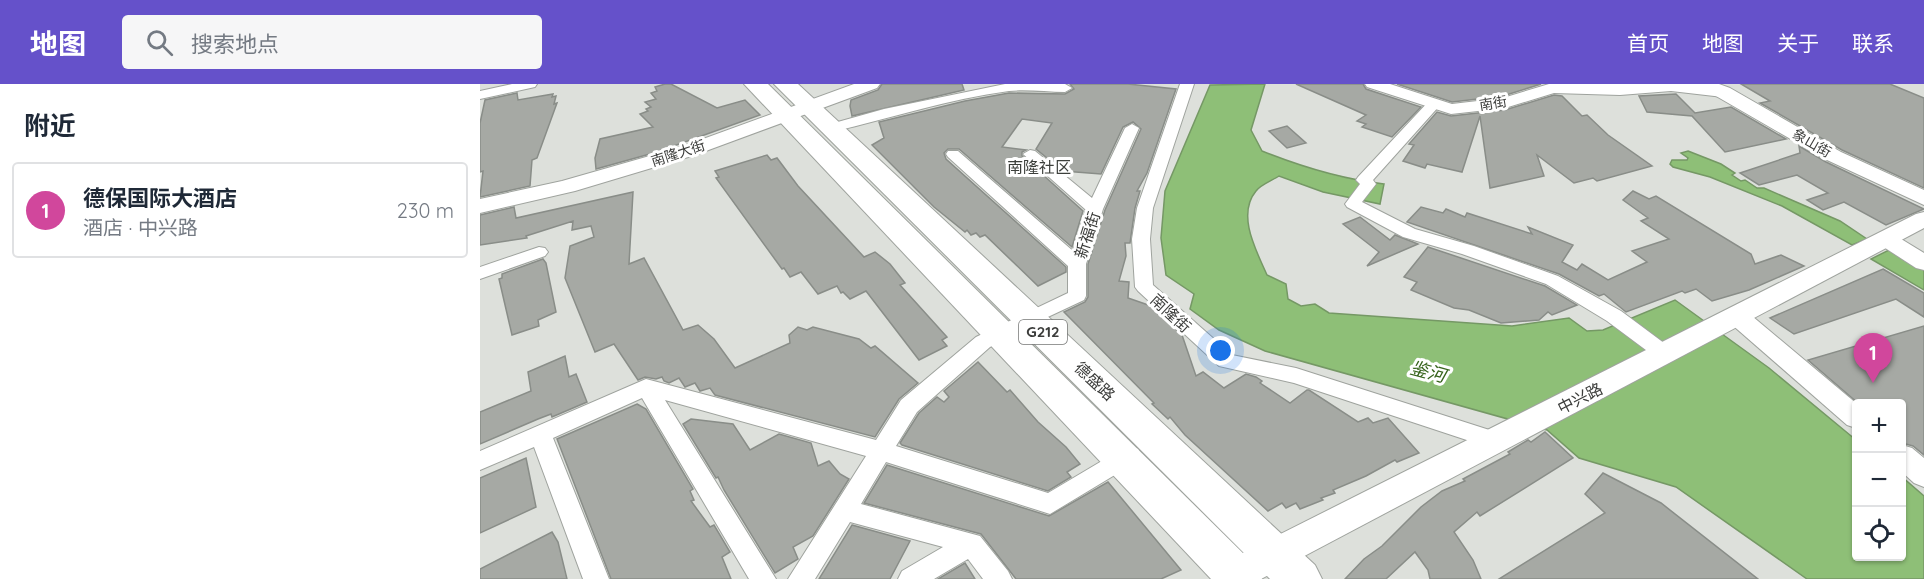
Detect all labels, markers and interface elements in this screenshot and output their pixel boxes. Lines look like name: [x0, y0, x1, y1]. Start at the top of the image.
search box: [122, 15, 542, 69]
text: 地图: [30, 26, 86, 61]
icon: search: [143, 26, 176, 59]
text: 搜索地点: [191, 30, 279, 58]
text: 首页: [1627, 30, 1669, 56]
text: 地图: [1702, 30, 1744, 56]
text: 关于: [1777, 30, 1819, 56]
text: 联系: [1852, 30, 1894, 56]
street label: 南街: [1478, 92, 1508, 114]
text: 附近: [24, 109, 76, 142]
street label: 象山街: [1789, 125, 1835, 161]
street label: 南隆大街: [649, 136, 707, 170]
district label: 南隆社区: [1007, 157, 1071, 177]
text: 德保国际大酒店: [83, 184, 237, 212]
text: 1: [42, 198, 49, 223]
text: 230 m: [397, 198, 454, 223]
street label: 新福街: [1070, 209, 1104, 261]
text: 酒店 · 中兴路: [83, 215, 198, 240]
street label: 南隆街: [1147, 289, 1195, 337]
road number: G212: [1019, 320, 1067, 344]
pin: 1: [1854, 334, 1892, 383]
your location: [1206, 336, 1235, 365]
water label: 鉴河: [1408, 356, 1451, 388]
street label: 德盛路: [1071, 357, 1119, 405]
street label: 中兴路: [1554, 378, 1606, 418]
map controls: [1852, 399, 1906, 561]
button: +: [1852, 399, 1906, 453]
button: −: [1852, 453, 1906, 507]
button: locate: [1852, 507, 1906, 561]

